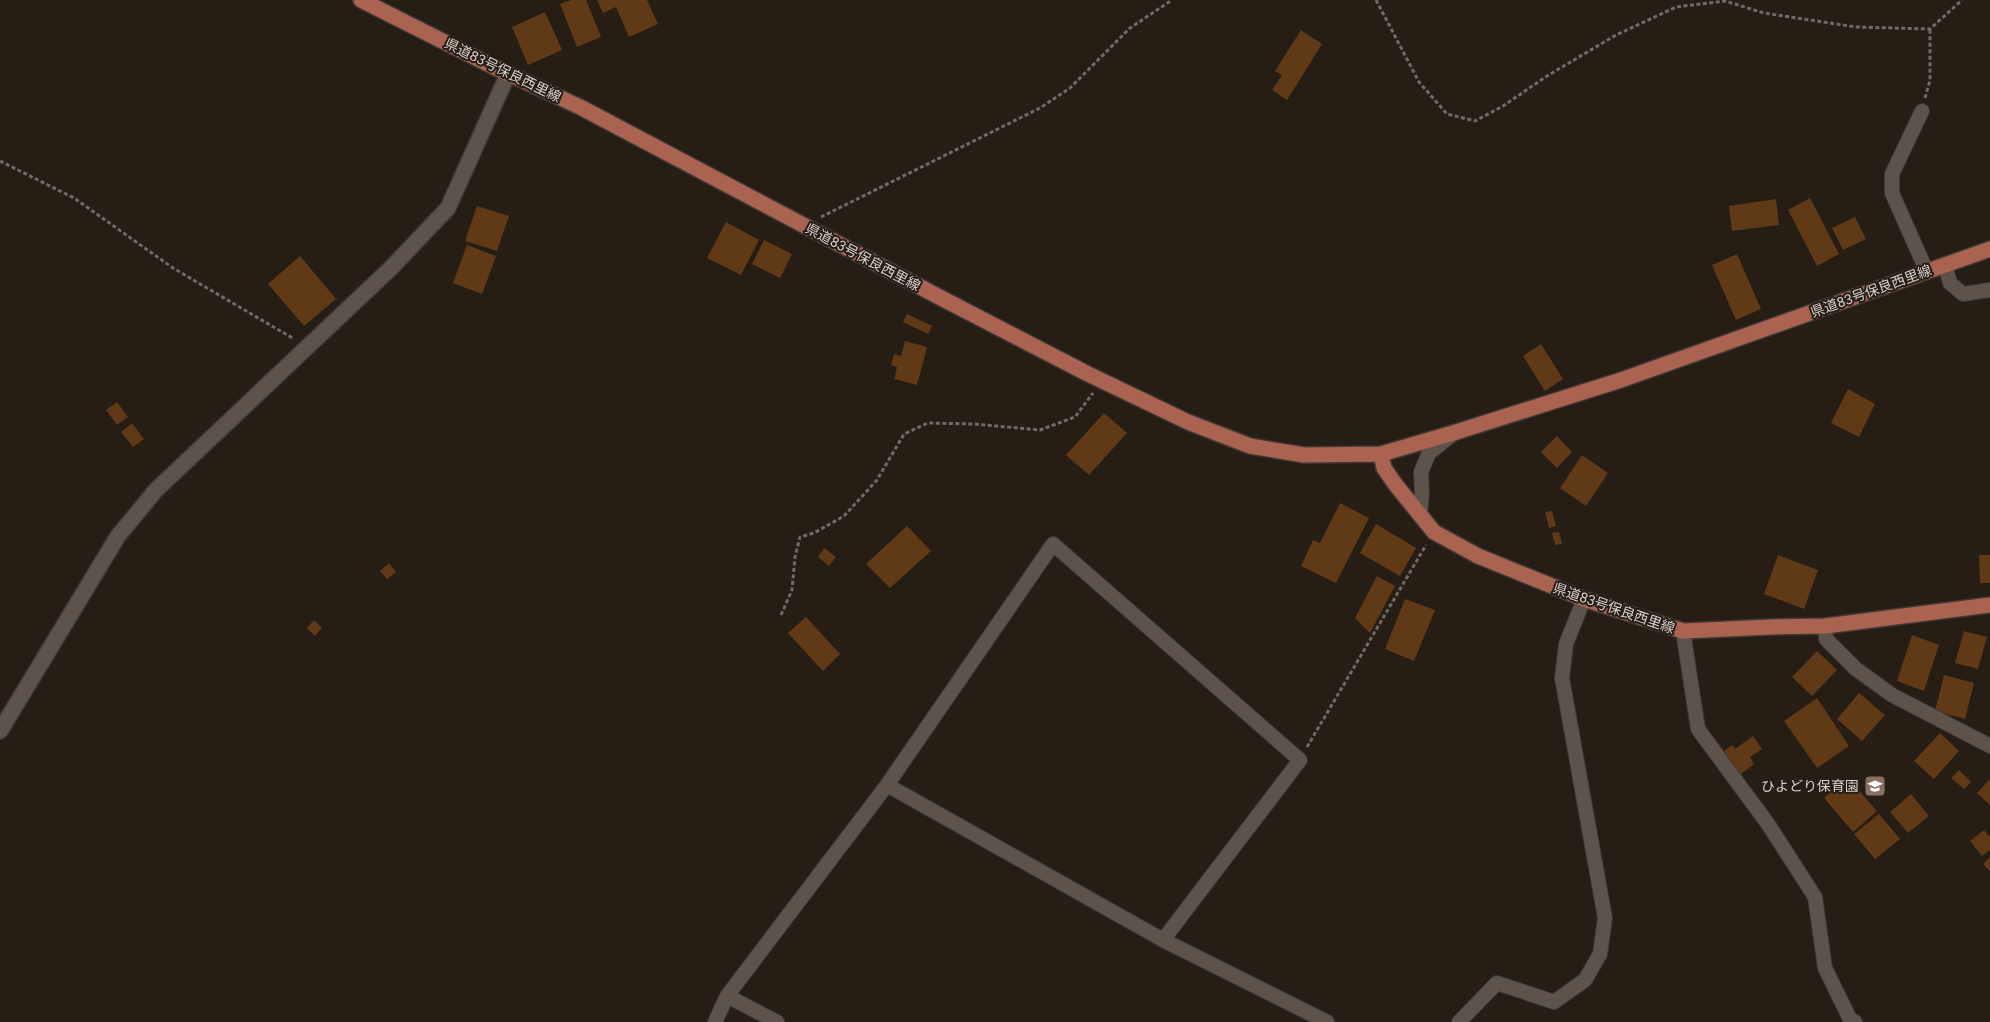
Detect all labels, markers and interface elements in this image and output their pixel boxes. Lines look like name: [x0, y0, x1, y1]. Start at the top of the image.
street label: 県道83号保良西里線: [442, 35, 564, 105]
street label: 県道83号保良西里線: [803, 220, 923, 294]
street label: 県道83号保良西里線: [1808, 262, 1934, 320]
street label: 県道83号保良西里線: [1551, 580, 1677, 636]
school or university icon: ひよどり保育園: [1863, 774, 1887, 798]
place label: ひよどり保育園: [1761, 778, 1859, 794]

